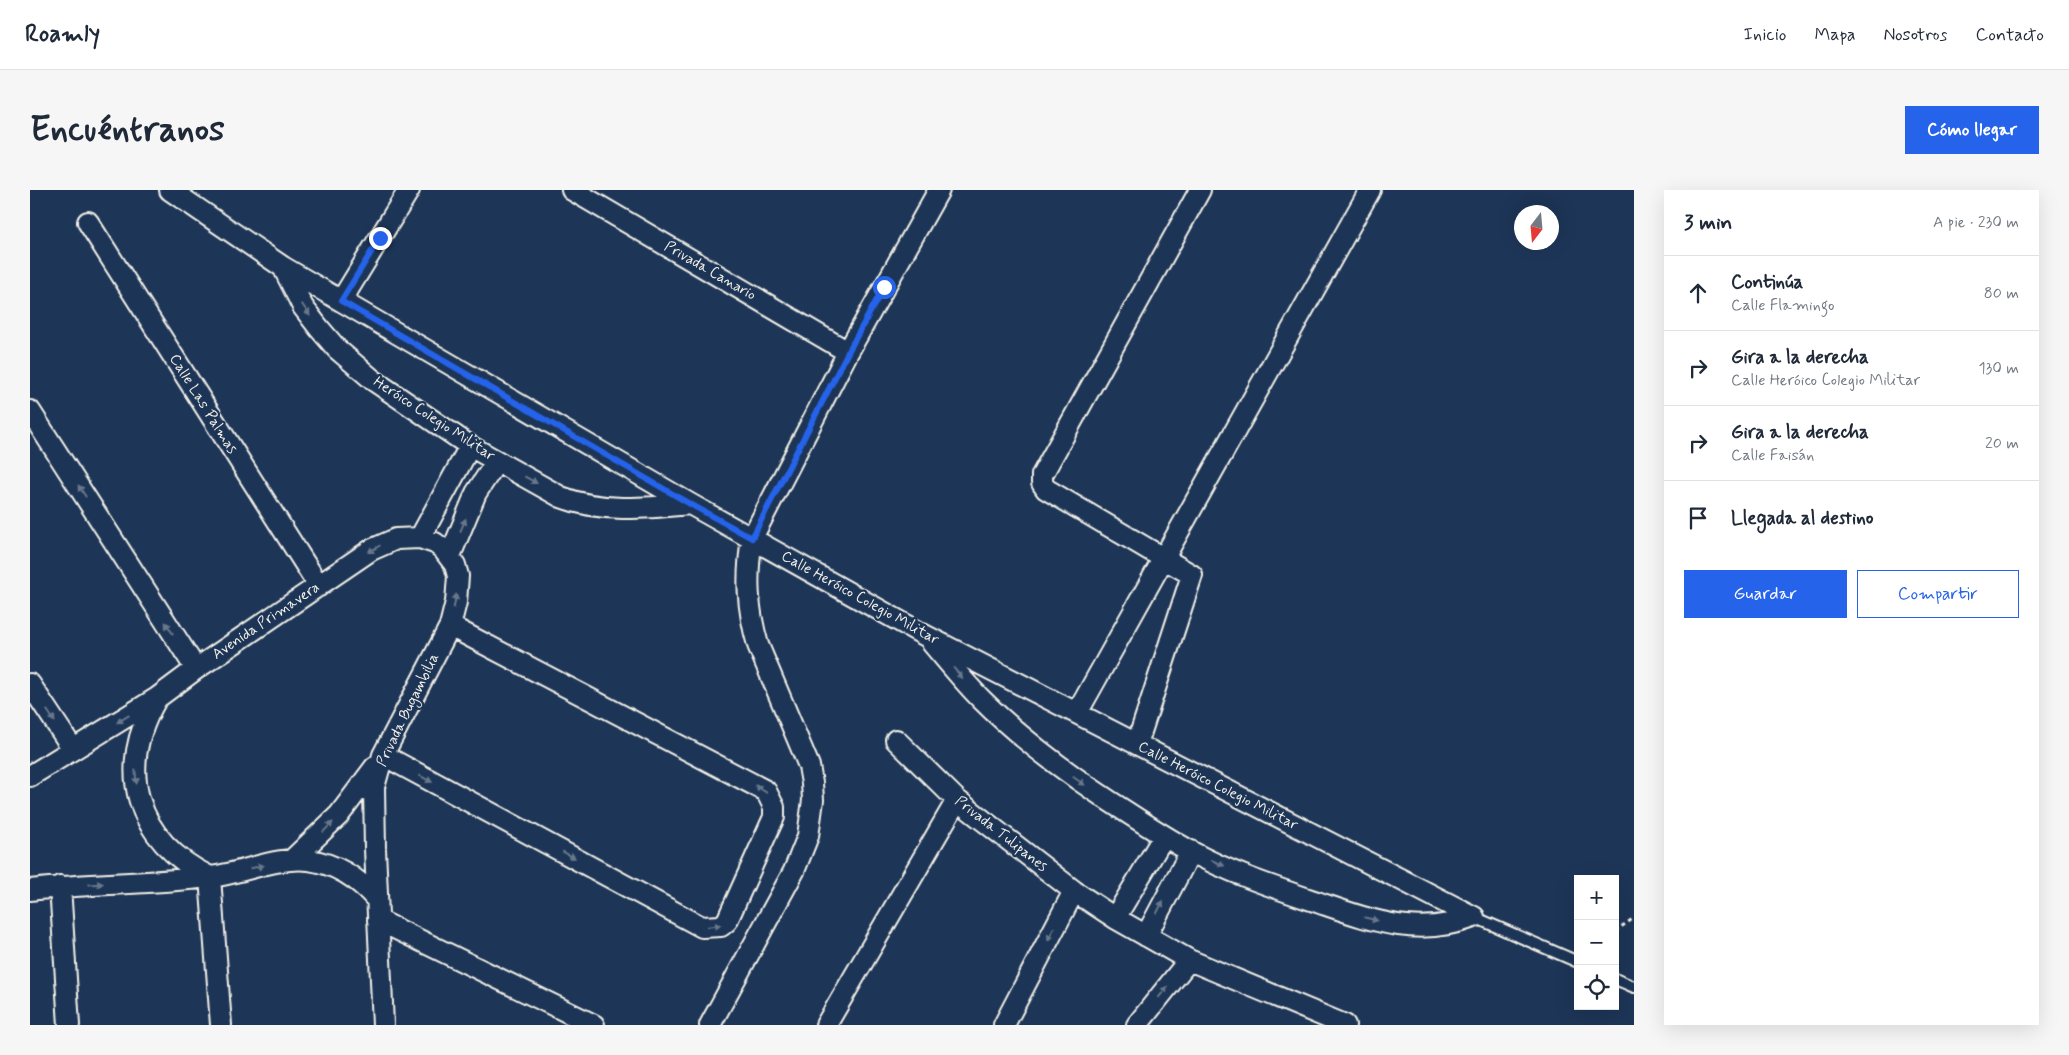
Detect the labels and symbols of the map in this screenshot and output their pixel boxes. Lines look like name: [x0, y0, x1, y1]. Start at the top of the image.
north arrow: [1514, 205, 1559, 250]
route end: [369, 227, 392, 250]
street label: Privada Canario: [660, 237, 760, 305]
route start: [873, 276, 896, 299]
one-way arrow: [301, 303, 311, 317]
street label: Calle Las Palmas: [164, 350, 242, 458]
street label: Heróico Colegio Militar: [369, 372, 499, 466]
one-way arrow: [524, 476, 539, 484]
one-way arrow: [77, 485, 86, 498]
one-way arrow: [459, 518, 467, 532]
one-way arrow: [367, 545, 380, 554]
street label: Calle Heróico Colegio Militar: [778, 546, 943, 650]
street label: Avenida Primavera: [208, 578, 324, 664]
one-way arrow: [452, 592, 460, 608]
one-way arrow: [165, 622, 174, 635]
street label: Privada Bugambilia: [372, 650, 445, 770]
one-way arrow: [952, 667, 963, 680]
one-way arrow: [47, 710, 56, 723]
one-way arrow: [116, 714, 129, 723]
street label: Calle Heróico Colegio Militar: [1134, 737, 1302, 836]
one-way arrow: [132, 770, 140, 786]
one-way arrow: [420, 774, 433, 783]
one-way arrow: [1072, 776, 1086, 786]
one-way arrow: [754, 784, 768, 794]
street label: Privada Tulipanes: [950, 791, 1052, 877]
one-way arrow: [322, 821, 334, 833]
one-way arrow: [563, 851, 576, 860]
one-way arrow: [1211, 860, 1225, 868]
one-way arrow: [250, 863, 265, 871]
one-way arrow: [88, 880, 104, 888]
one-way arrow: [1156, 900, 1164, 914]
one-way arrow: [1363, 915, 1378, 923]
one-way arrow: [706, 922, 722, 930]
one-way arrow: [1047, 927, 1055, 941]
one-way arrow: [1158, 985, 1168, 999]

